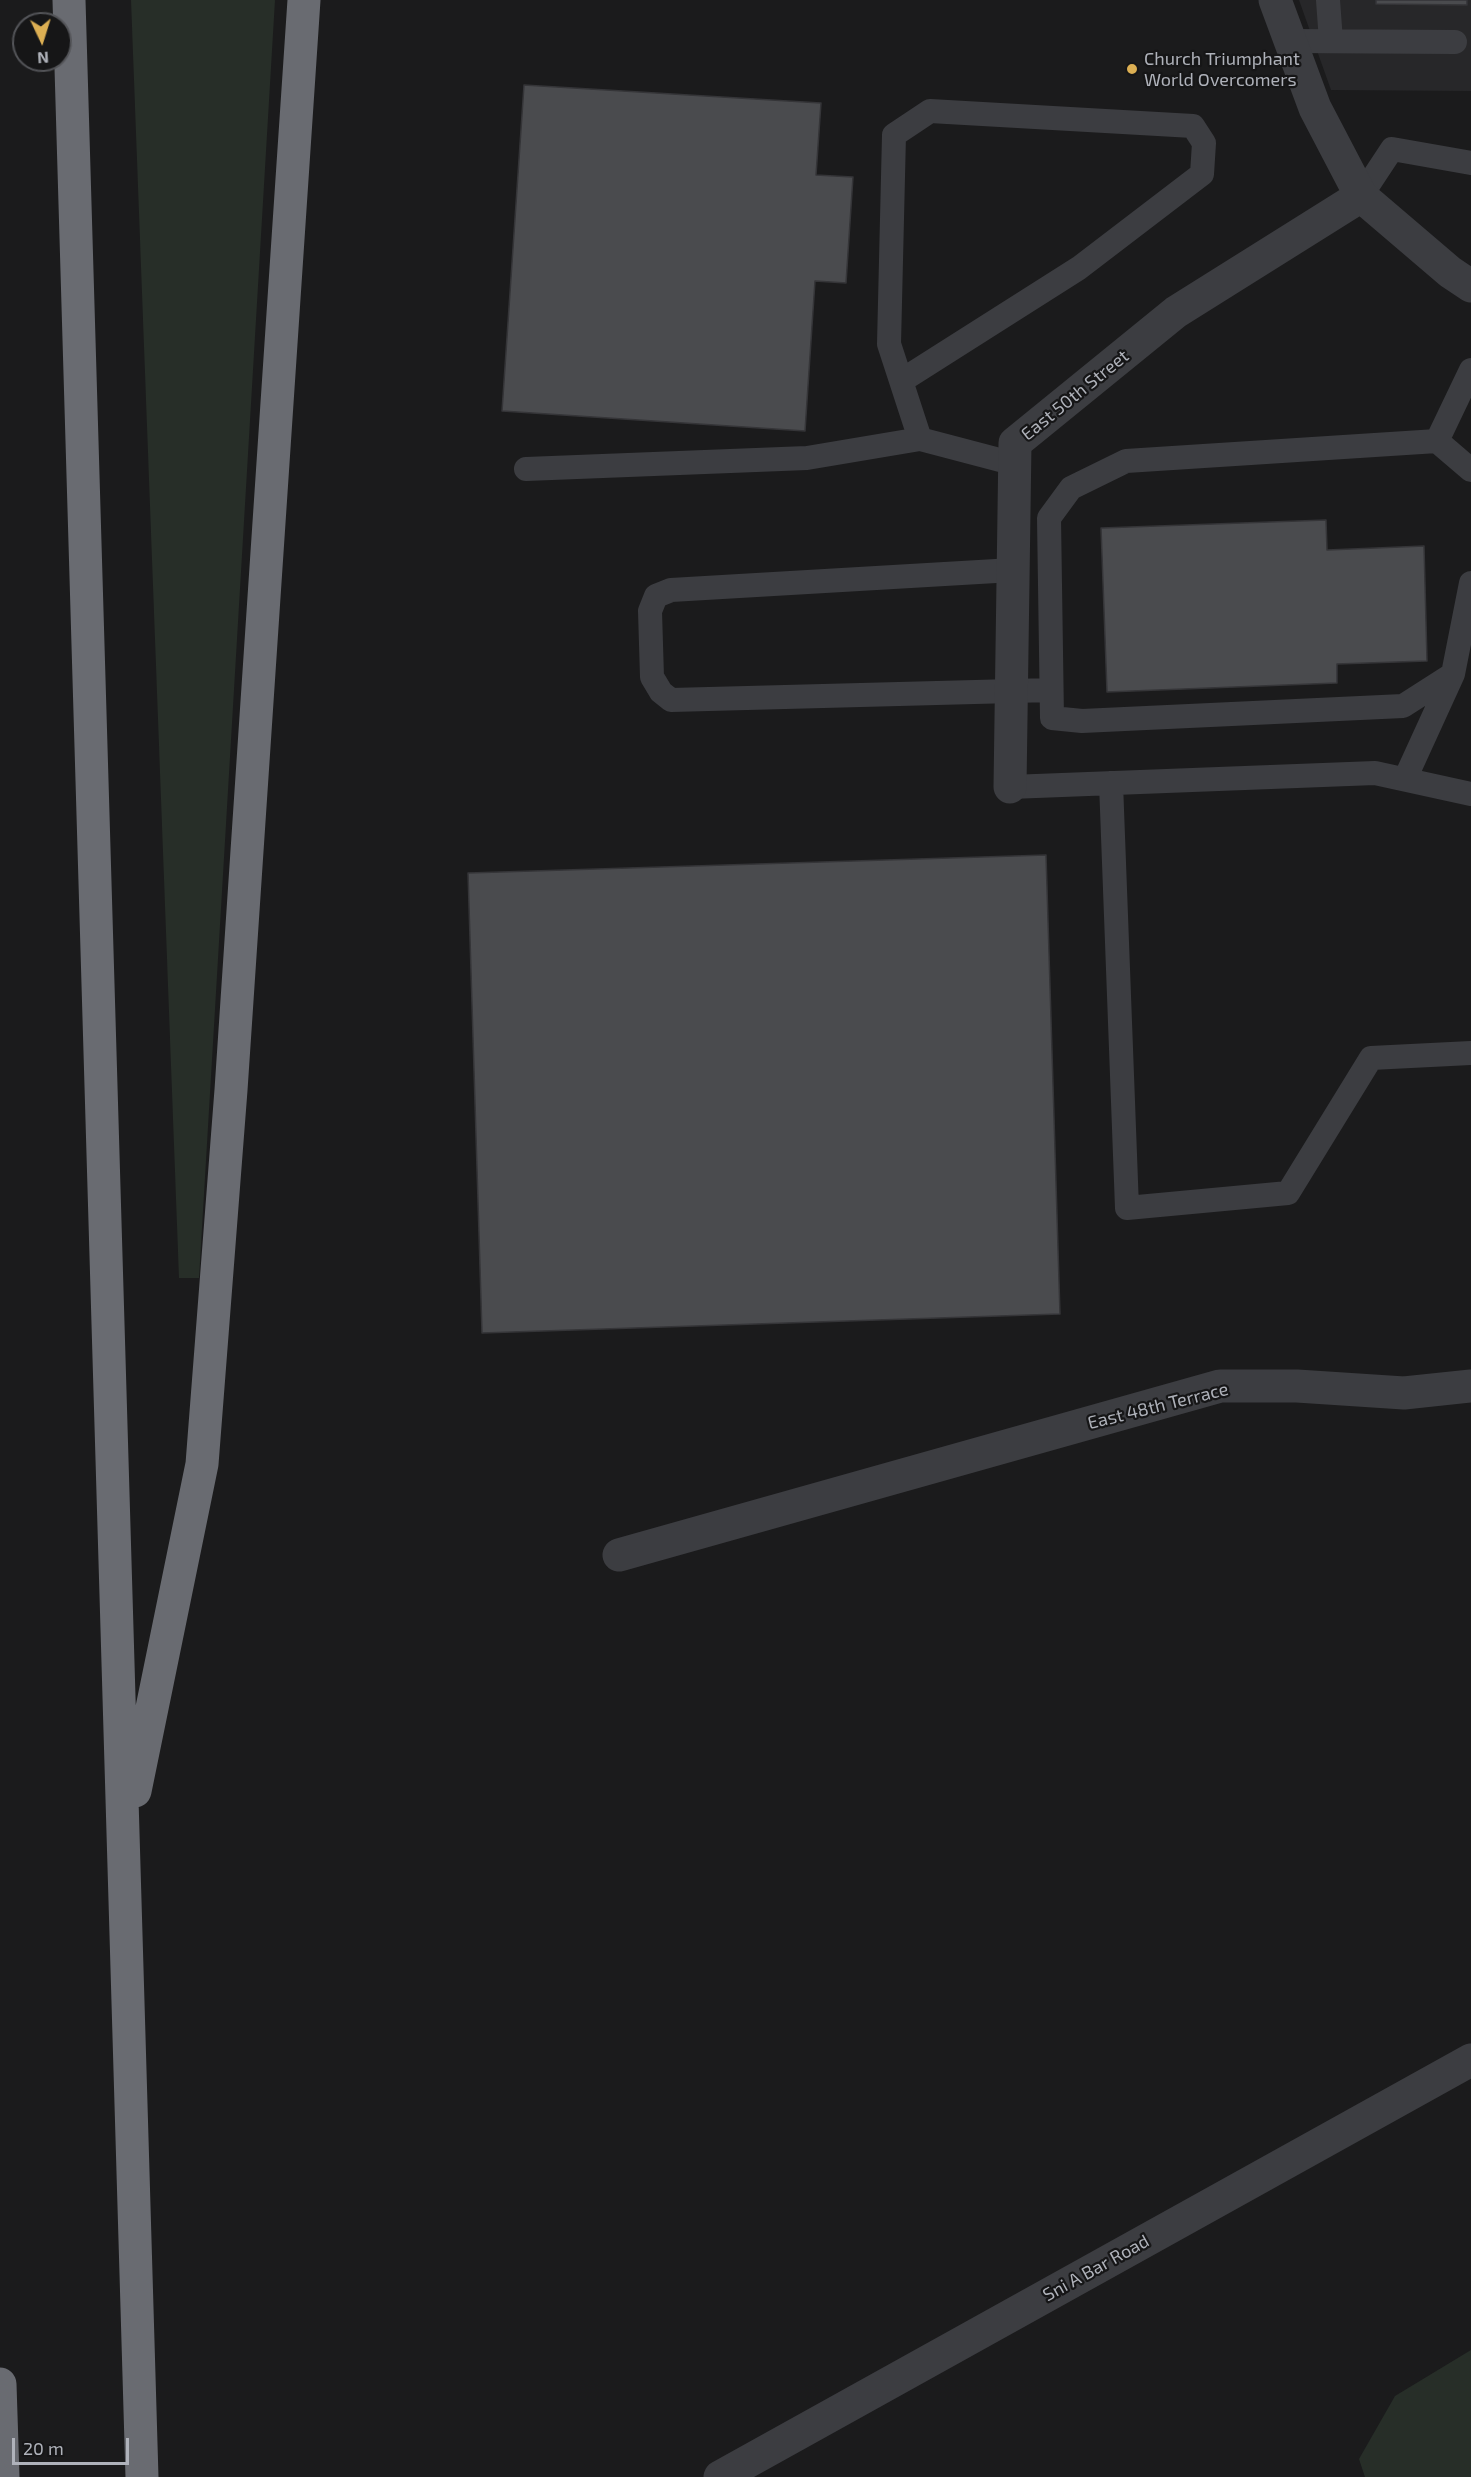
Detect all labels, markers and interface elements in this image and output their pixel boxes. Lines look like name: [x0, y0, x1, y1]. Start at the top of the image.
north arrow: [12, 12, 72, 72]
place label: Church Triumphant World Overcomers: [1144, 48, 1300, 90]
text: N: [37, 49, 50, 68]
marker: Church Triumphant World Overcomers: [1125, 62, 1139, 76]
street label: East 50th Street: [1017, 345, 1133, 445]
street label: East 48th Terrace: [1085, 1378, 1231, 1434]
street label: Sni A Bar Road: [1039, 2230, 1153, 2306]
scale bar: [15, 2426, 132, 2464]
text: 20 m: [23, 2437, 64, 2459]

